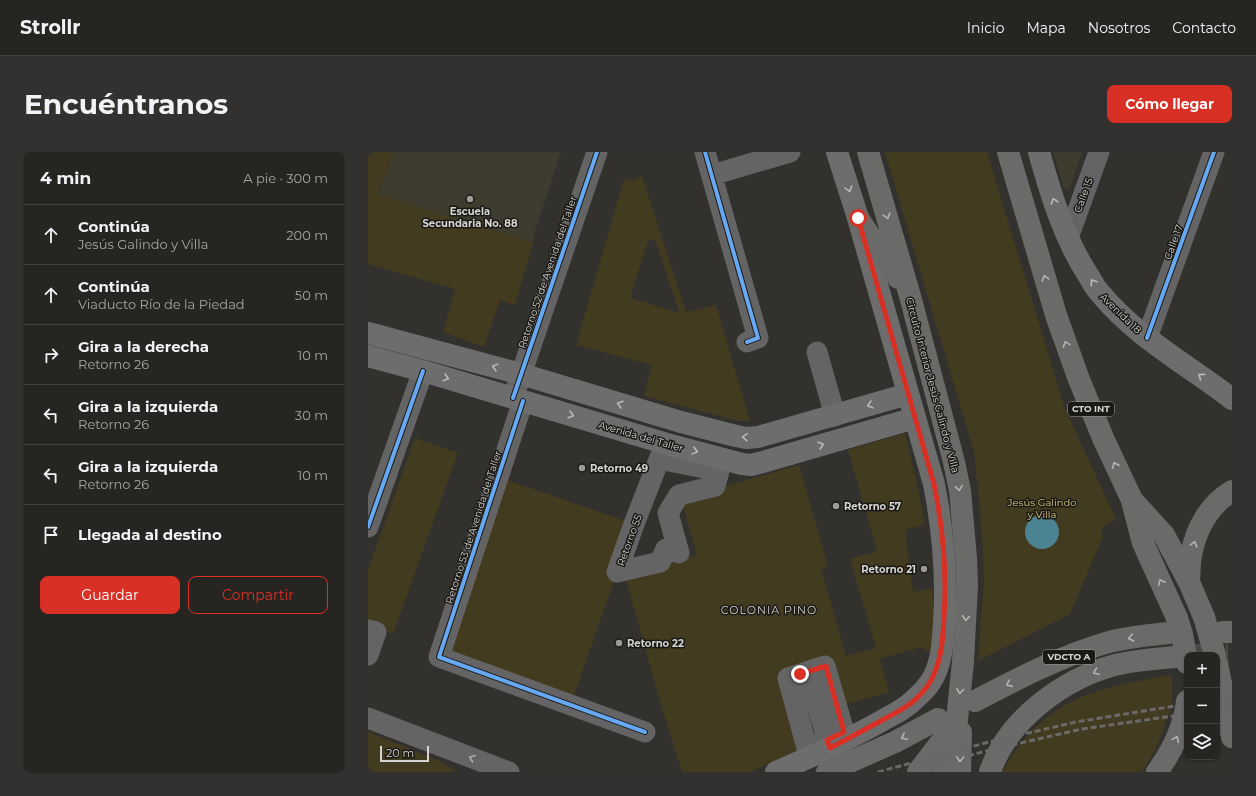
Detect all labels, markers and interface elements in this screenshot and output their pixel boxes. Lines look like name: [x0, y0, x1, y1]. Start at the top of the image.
text: Strollr: [20, 16, 81, 39]
text: Inicio: [967, 19, 1004, 37]
text: Mapa: [1026, 19, 1066, 37]
text: Nosotros: [1088, 19, 1150, 37]
text: Contacto: [1172, 19, 1236, 37]
button: Cómo llegar: [1107, 85, 1232, 123]
text: Encuéntranos: [24, 87, 228, 121]
text: 4 min: [40, 168, 91, 188]
text: A pie · 300 m: [243, 170, 328, 186]
street label: Calle 15: [1071, 176, 1096, 214]
one-way arrow: [844, 186, 853, 193]
marker: Escuela Secundaria No. 88: [465, 194, 475, 204]
street label: Retorno 52 de Avenida del Taller: [515, 194, 580, 350]
one-way arrow: [1050, 198, 1059, 205]
place label: Escuela Secundaria No. 88: [422, 205, 518, 230]
route start: [849, 209, 867, 227]
one-way arrow: [882, 213, 890, 220]
text: Continúa: [78, 217, 150, 236]
street label: Calle 17: [1161, 223, 1186, 262]
icon: ahead: [40, 224, 62, 246]
text: 200 m: [286, 227, 328, 243]
text: Jesús Galindo y Villa: [78, 236, 209, 252]
one-way arrow: [1041, 274, 1050, 281]
text: Continúa: [78, 277, 150, 296]
one-way arrow: [1090, 279, 1097, 286]
icon: ahead: [40, 284, 62, 306]
text: 50 m: [295, 287, 328, 303]
street label: Avenida 18: [1097, 290, 1144, 336]
text: Viaducto Río de la Piedad: [78, 296, 245, 312]
street label: Circuito Interior Jesús Galindo y Villa: [903, 296, 962, 474]
text: Gira a la derecha: [78, 337, 209, 356]
one-way arrow: [1063, 341, 1071, 348]
icon: right: [40, 344, 62, 366]
text: 10 m: [298, 347, 328, 363]
text: Retorno 26: [78, 356, 149, 372]
one-way arrow: [492, 363, 499, 372]
one-way arrow: [442, 373, 449, 382]
one-way arrow: [1198, 374, 1205, 381]
text: Gira a la izquierda: [78, 397, 218, 416]
one-way arrow: [616, 400, 623, 409]
one-way arrow: [867, 400, 874, 409]
road number: CTO INT: [1068, 402, 1114, 416]
icon: left: [40, 404, 62, 426]
text: 30 m: [295, 407, 328, 423]
one-way arrow: [567, 410, 574, 419]
text: Retorno 26: [78, 416, 149, 432]
street label: Avenida del Taller: [597, 418, 685, 455]
one-way arrow: [742, 433, 748, 442]
one-way arrow: [817, 441, 824, 450]
one-way arrow: [692, 446, 699, 455]
street label: Retorno 53 de Avenida del Taller: [443, 449, 504, 605]
text: Gira a la izquierda: [78, 457, 218, 476]
one-way arrow: [1112, 461, 1120, 469]
place label: Retorno 49: [590, 462, 648, 475]
marker: Retorno 49: [577, 463, 587, 473]
icon: left: [40, 464, 62, 486]
text: 10 m: [298, 467, 328, 483]
text: Retorno 26: [78, 476, 149, 492]
one-way arrow: [954, 485, 963, 491]
park label: Jesús Galindo y Villa: [1007, 496, 1076, 521]
place label: Retorno 57: [844, 500, 901, 513]
marker: Retorno 57: [831, 501, 841, 511]
street label: Retorno 55: [614, 512, 645, 568]
icon: arrive: [40, 524, 62, 546]
text: Llegada al destino: [78, 525, 222, 544]
one-way arrow: [1189, 540, 1197, 547]
place label: Retorno 21: [861, 563, 916, 576]
marker: Retorno 21: [919, 564, 929, 574]
button: Guardar: [40, 576, 180, 614]
button: Compartir: [188, 576, 328, 614]
one-way arrow: [1158, 579, 1166, 587]
district label: COLONIA PINO: [721, 603, 817, 617]
one-way arrow: [961, 615, 970, 621]
one-way arrow: [1127, 633, 1134, 641]
place label: Retorno 22: [627, 637, 684, 650]
marker: Retorno 22: [614, 638, 624, 648]
road number: VDCTO A: [1043, 650, 1095, 664]
map controls: [1184, 652, 1220, 760]
button: +: [1184, 652, 1220, 688]
route end: [791, 665, 809, 683]
one-way arrow: [1093, 668, 1100, 676]
one-way arrow: [1006, 679, 1014, 687]
one-way arrow: [956, 688, 965, 694]
button: −: [1184, 688, 1220, 724]
button: layers: [1184, 724, 1220, 760]
one-way arrow: [900, 732, 908, 740]
one-way arrow: [1171, 735, 1179, 743]
scale bar: [380, 744, 429, 763]
text: 20 m: [386, 746, 414, 760]
one-way arrow: [469, 755, 476, 763]
one-way arrow: [956, 756, 965, 762]

